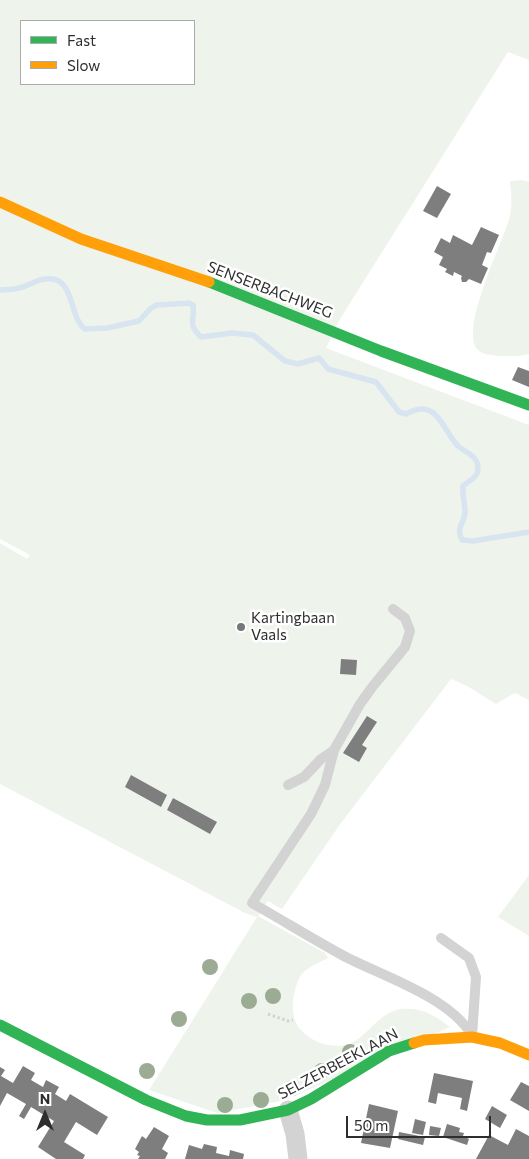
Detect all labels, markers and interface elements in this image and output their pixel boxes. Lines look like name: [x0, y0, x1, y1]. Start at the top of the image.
legend: [20, 20, 195, 85]
text: Fast: [67, 31, 96, 49]
text: Slow: [67, 56, 100, 74]
street label: SENSERBACHWEG: [205, 258, 335, 322]
place label: Kartingbaan Vaals: [251, 609, 335, 644]
marker: Kartingbaan Vaals: [235, 621, 247, 633]
street label: SELZERBEEKLAAN: [275, 1025, 401, 1103]
north arrow: [20, 1089, 70, 1139]
text: N: [40, 1090, 50, 1107]
scale bar: [349, 1106, 494, 1138]
text: 50 m: [354, 1116, 388, 1134]

